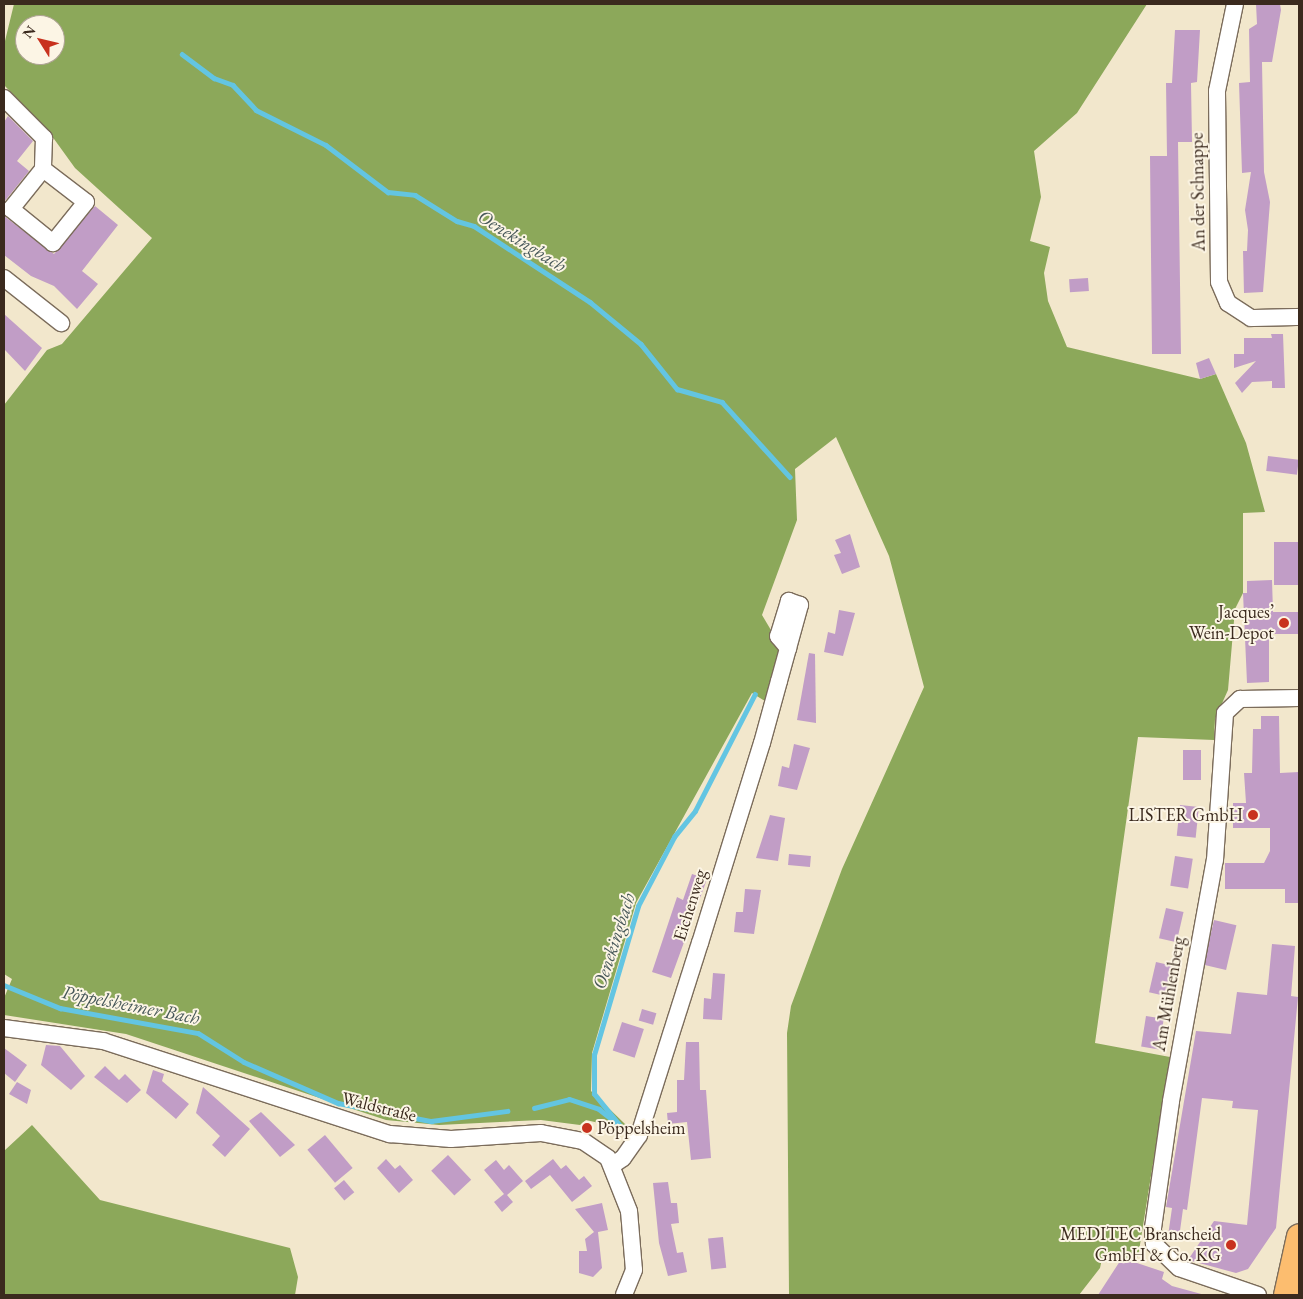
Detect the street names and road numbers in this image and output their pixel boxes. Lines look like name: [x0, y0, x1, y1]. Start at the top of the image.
street label: An der Schnappe: [1186, 132, 1210, 252]
street label: Eichenweg: [669, 866, 711, 944]
street label: Am Mühlenberg: [1148, 935, 1190, 1053]
street label: Waldstraße: [339, 1087, 419, 1127]

